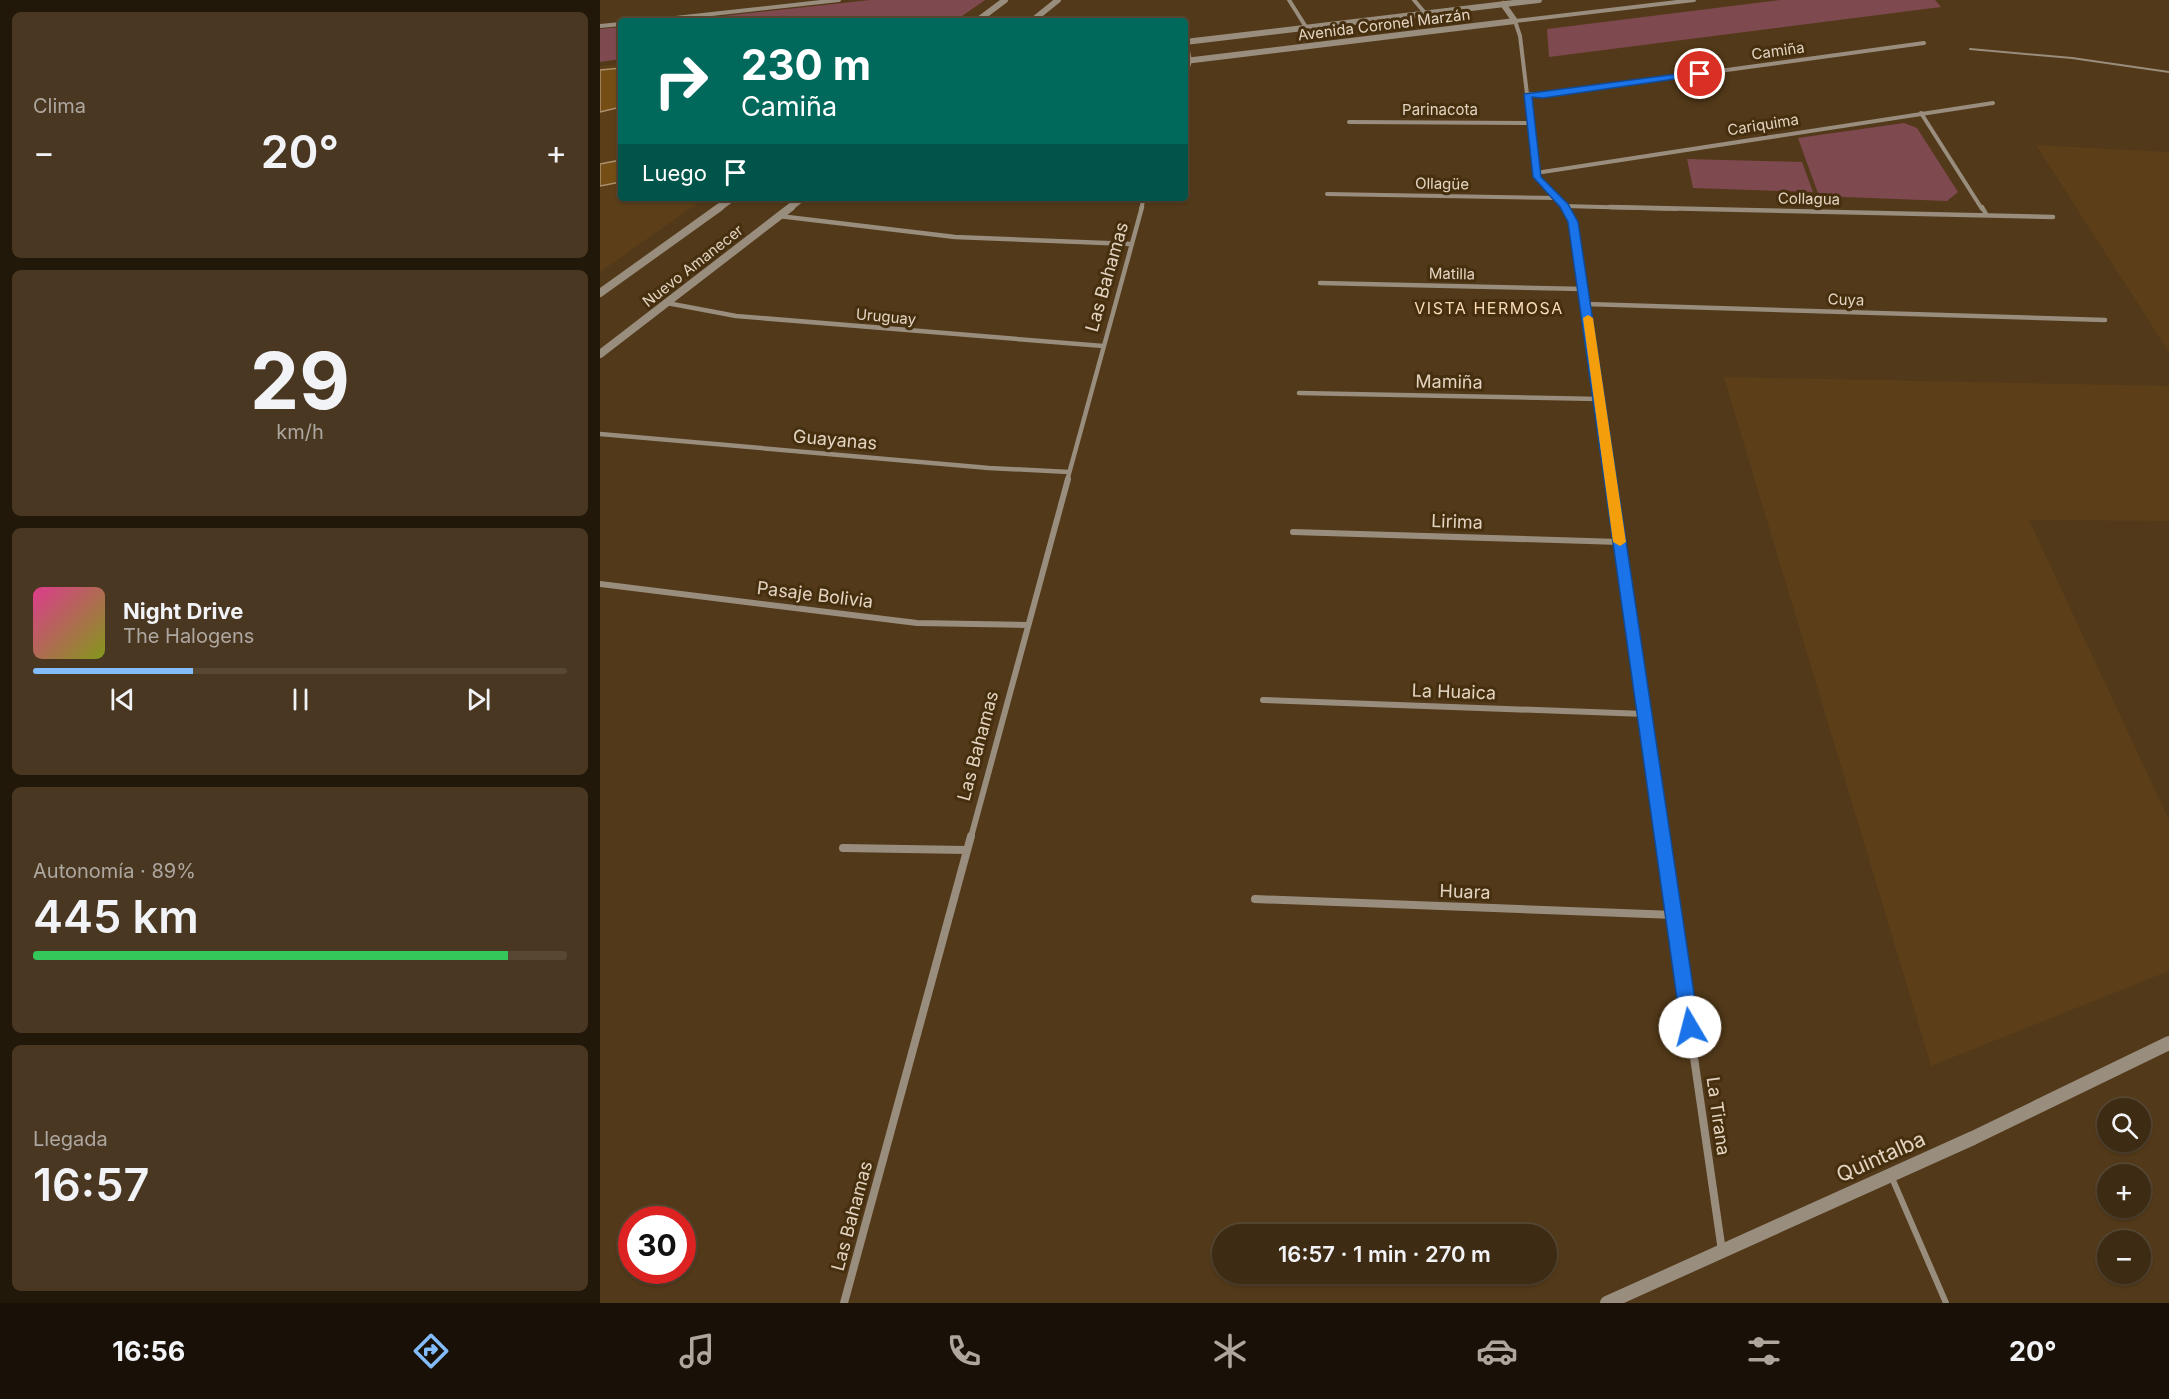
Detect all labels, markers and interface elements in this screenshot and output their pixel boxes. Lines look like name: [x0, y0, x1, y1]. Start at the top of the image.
street label: Avenida Coronel Marzán: [1297, 5, 1471, 45]
street label: Camiña: [1750, 37, 1806, 64]
text: 230 m: [741, 39, 871, 90]
icon: right: [642, 42, 720, 120]
pin: [1674, 48, 1725, 99]
icon: arrive: [1683, 57, 1716, 90]
text: Camiña: [741, 90, 837, 123]
text: Clima: [33, 94, 86, 118]
street label: Parinacota: [1402, 100, 1478, 119]
street label: Cariquima: [1726, 109, 1800, 140]
text: 20°: [261, 124, 339, 179]
text: −: [33, 132, 55, 172]
text: +: [545, 132, 567, 172]
icon: arrive: [719, 156, 752, 189]
text: Luego: [642, 160, 707, 186]
street label: Ollagüe: [1415, 174, 1469, 193]
street label: Collagua: [1778, 188, 1840, 209]
street label: Nuevo Amanecer: [639, 220, 747, 311]
street label: Las Bahamas: [1081, 220, 1132, 334]
street label: Matilla: [1429, 264, 1475, 283]
street label: Cuya: [1827, 289, 1865, 310]
district label: VISTA HERMOSA: [1414, 298, 1564, 318]
street label: Uruguay: [855, 304, 918, 329]
text: 29: [250, 333, 350, 428]
street label: Mamiña: [1415, 370, 1483, 393]
text: km/h: [276, 420, 324, 444]
street label: Guayanas: [792, 425, 878, 454]
street label: Lirima: [1431, 510, 1483, 533]
street label: Pasaje Bolivia: [756, 577, 874, 612]
text: Night Drive: [123, 598, 243, 624]
text: The Halogens: [123, 624, 254, 648]
street label: La Huaica: [1411, 680, 1497, 703]
icon: previous: [106, 683, 139, 716]
icon: pause: [284, 683, 317, 716]
icon: next: [462, 683, 495, 716]
street label: Las Bahamas: [953, 689, 1002, 803]
text: Autonomía · 89%: [33, 859, 196, 883]
street label: Huara: [1439, 880, 1491, 903]
text: 445 km: [33, 889, 199, 944]
position arrow: [1658, 995, 1722, 1059]
street label: La Tirana: [1703, 1075, 1734, 1156]
map controls: [2097, 1098, 2151, 1284]
button: search: [2097, 1098, 2151, 1152]
street label: Quintalba: [1832, 1126, 1929, 1187]
text: Llegada: [33, 1127, 108, 1151]
text: 16:57: [33, 1157, 149, 1212]
street label: Las Bahamas: [827, 1159, 876, 1273]
button: +: [2097, 1164, 2151, 1218]
speed limit sign: 30: [618, 1206, 696, 1284]
button: −: [2097, 1230, 2151, 1284]
text: 16:57 · 1 min · 270 m: [1278, 1241, 1491, 1267]
icon: directions: [410, 1330, 452, 1372]
icon: music: [676, 1330, 718, 1372]
icon: phone: [943, 1330, 985, 1372]
icon: climate: [1209, 1330, 1251, 1372]
icon: car: [1476, 1330, 1518, 1372]
icon: filters: [1743, 1330, 1785, 1372]
text: 16:56: [112, 1335, 185, 1368]
text: 20°: [2009, 1335, 2057, 1368]

